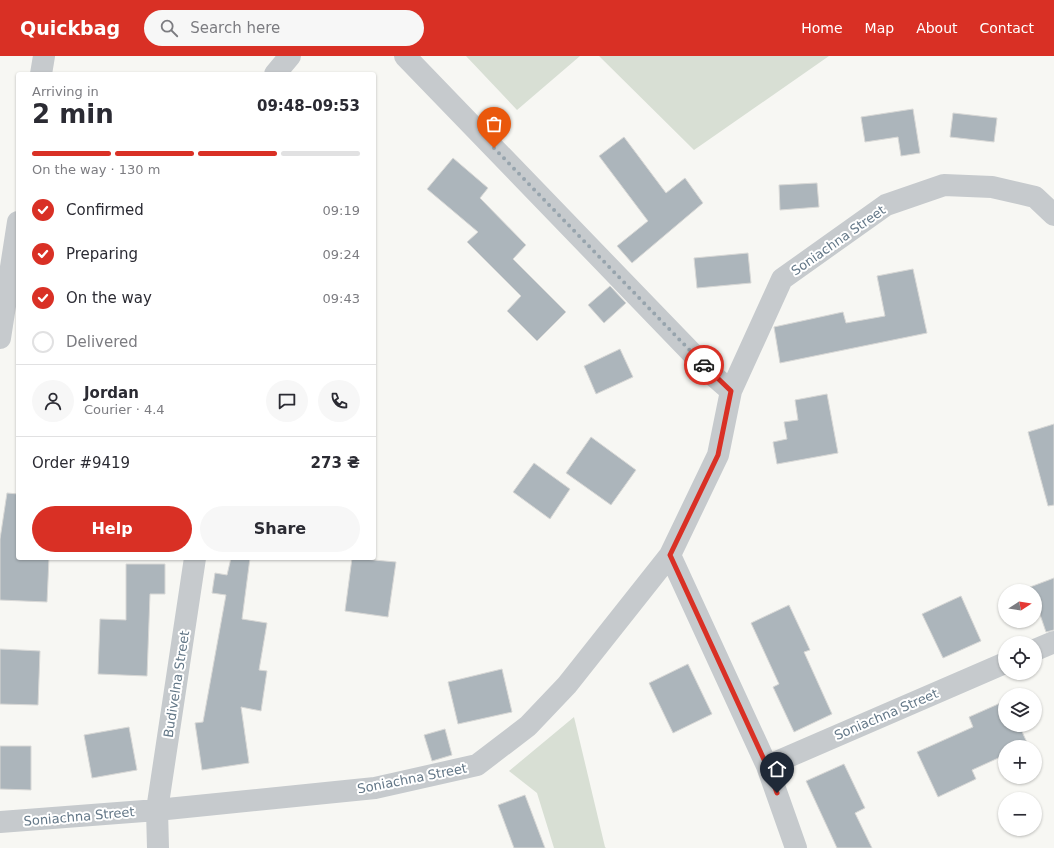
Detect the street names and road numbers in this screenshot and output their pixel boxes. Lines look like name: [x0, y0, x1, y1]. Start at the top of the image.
street label: Soniachna Street: [788, 202, 888, 278]
street label: Budivelna Street: [161, 629, 192, 739]
street label: Soniachna Street: [832, 686, 940, 743]
street label: Soniachna Street: [356, 761, 468, 796]
street label: Soniachna Street: [23, 804, 135, 829]

